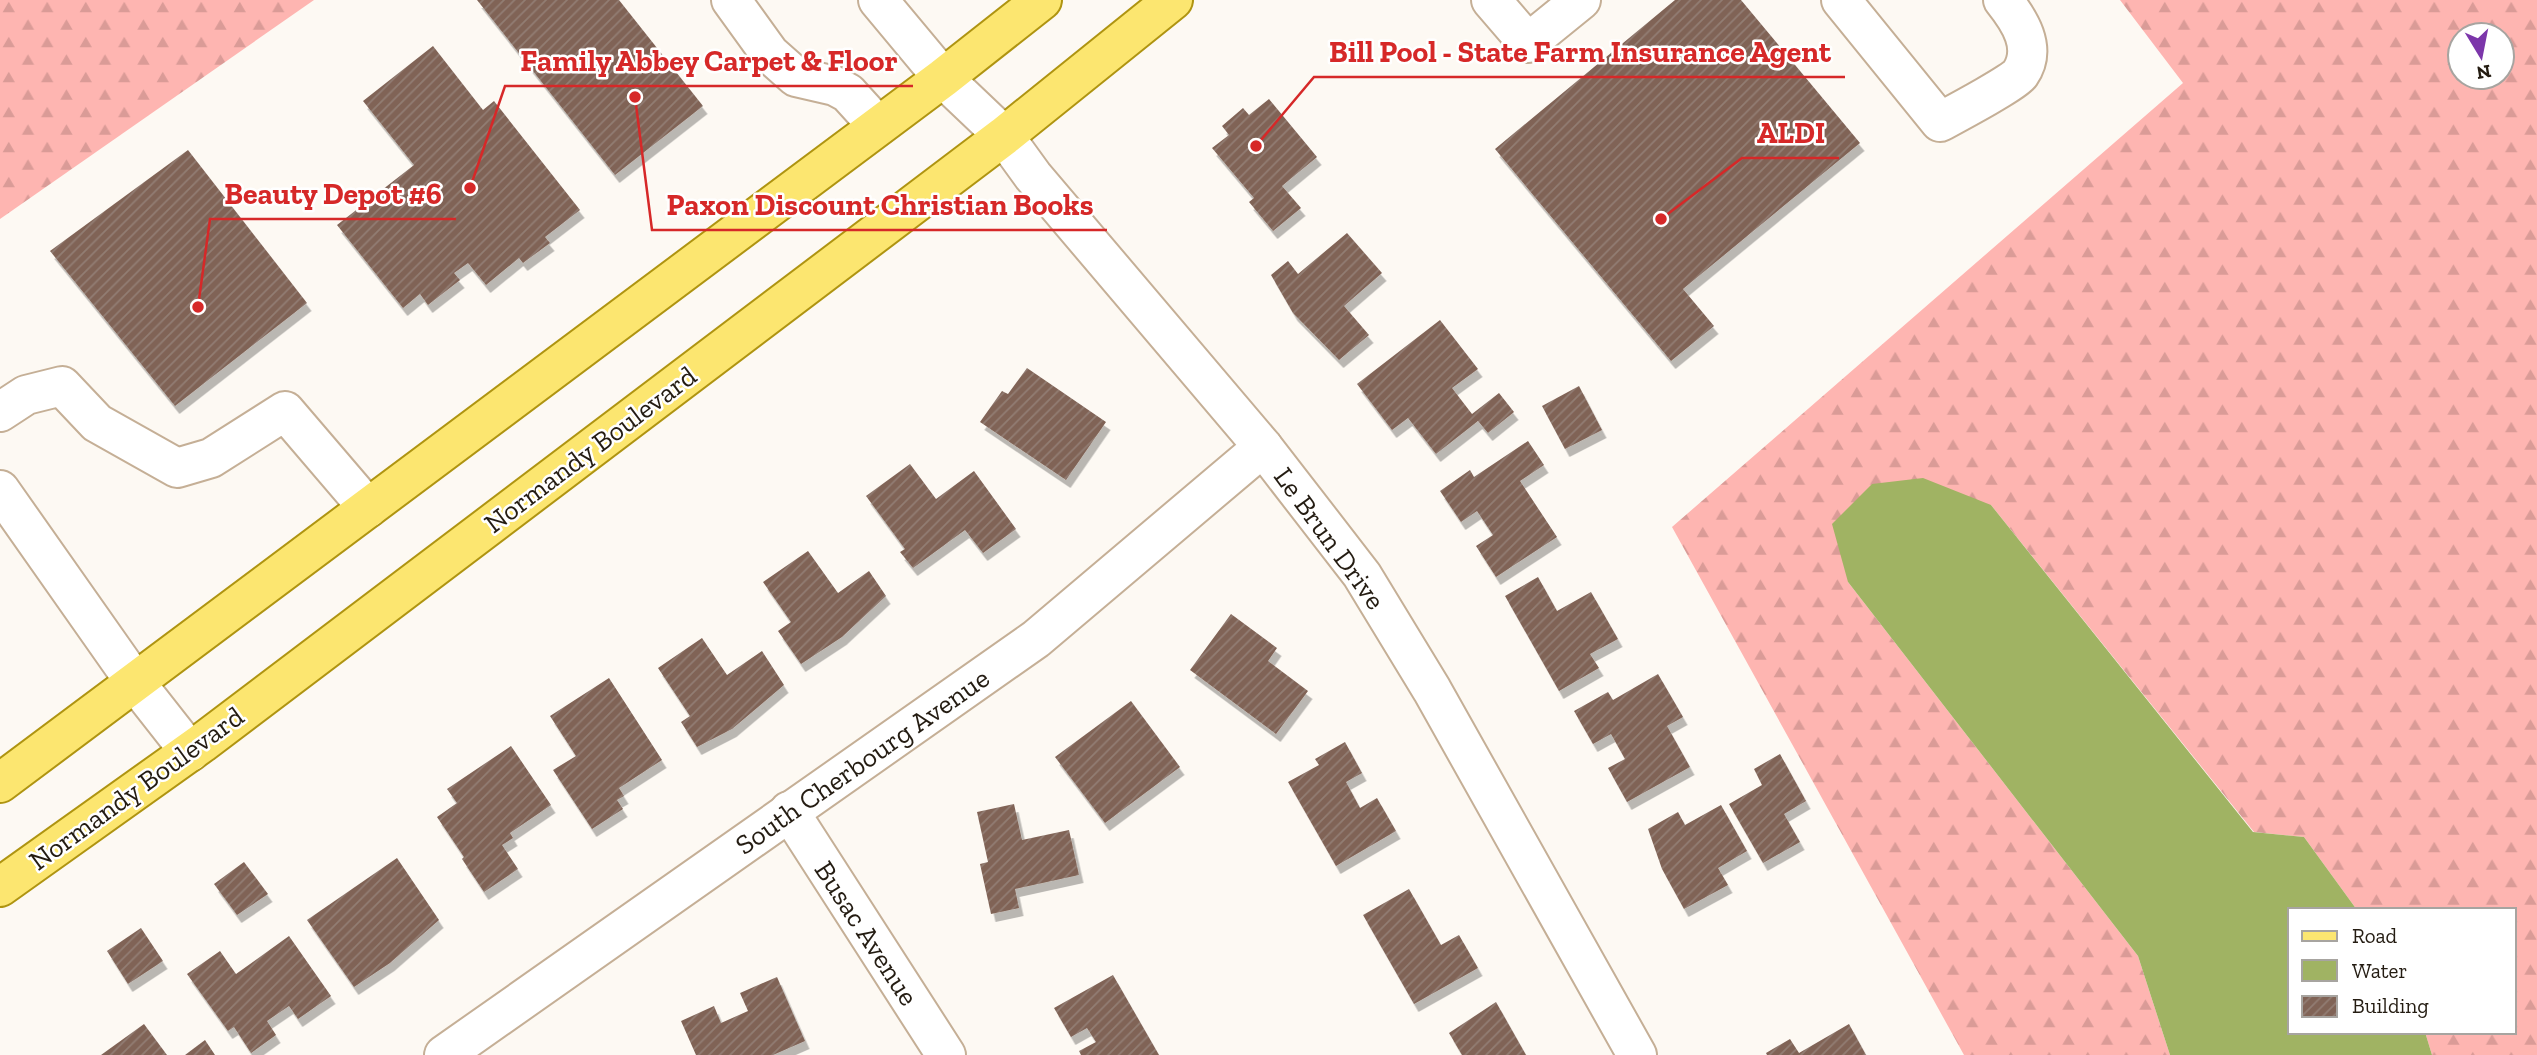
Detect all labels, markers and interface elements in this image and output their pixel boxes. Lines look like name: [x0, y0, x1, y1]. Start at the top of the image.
north arrow: [2446, 21, 2516, 91]
callout: Bill Pool - State Farm Insurance Agent: [1314, 26, 1845, 77]
text: Bill Pool - State Farm Insurance Agent: [1329, 34, 1832, 70]
callout: Family Abbey Carpet & Floor: [505, 35, 913, 86]
text: Family Abbey Carpet & Floor: [520, 43, 898, 79]
text: N: [2475, 60, 2493, 85]
callout: ALDI: [1742, 107, 1839, 158]
text: ALDI: [1757, 115, 1825, 151]
callout: Beauty Depot #6: [210, 168, 456, 219]
text: Beauty Depot #6: [224, 176, 442, 212]
callout: Paxon Discount Christian Books: [652, 179, 1107, 230]
text: Paxon Discount Christian Books: [667, 187, 1094, 223]
street label: Normandy Boulevard: [478, 359, 703, 540]
street label: Le Brun Drive: [1267, 461, 1392, 616]
street label: South Cherbourg Avenue: [729, 661, 996, 862]
street label: Normandy Boulevard: [23, 700, 250, 877]
street label: Busac Avenue: [808, 855, 926, 1012]
legend: [2288, 908, 2516, 1034]
text: Road: [2352, 923, 2398, 948]
text: Water: [2352, 958, 2407, 983]
text: Building: [2352, 993, 2429, 1018]

